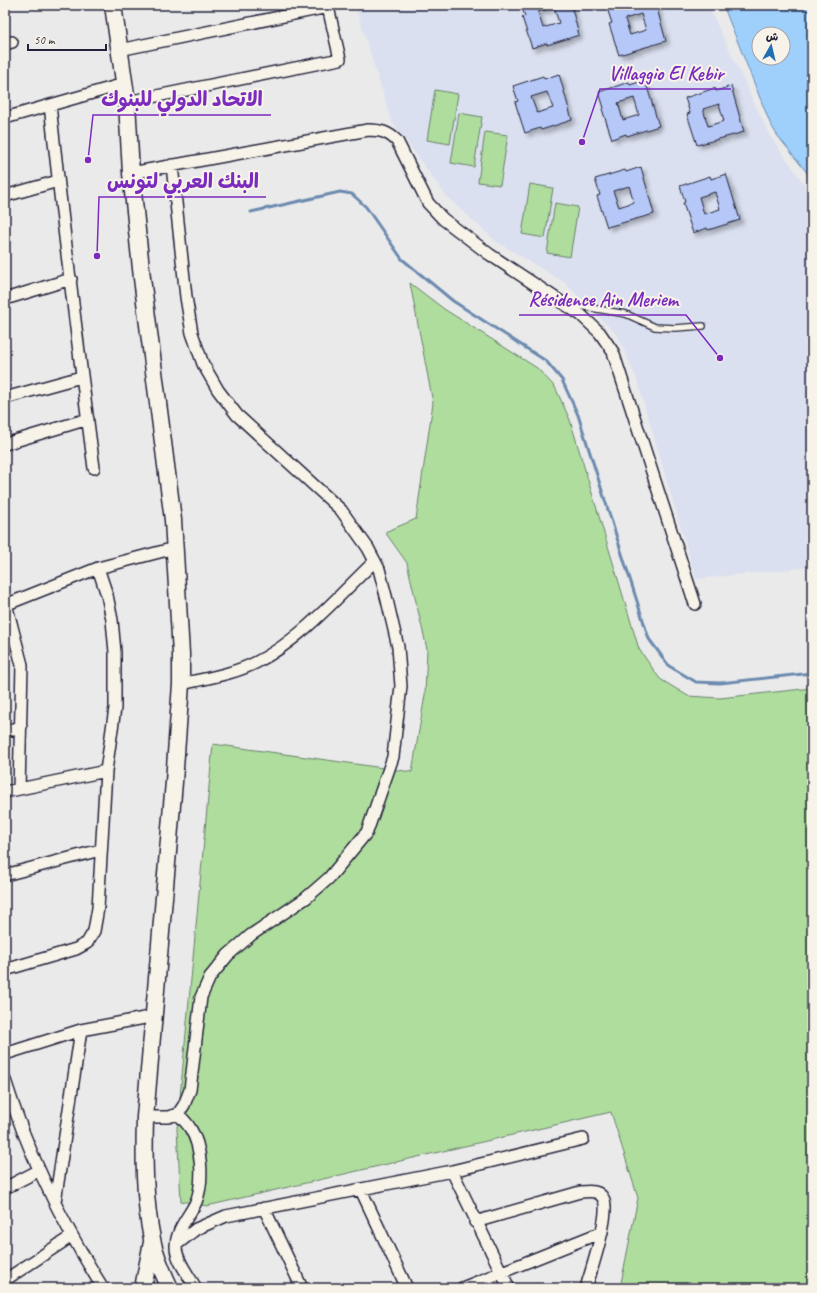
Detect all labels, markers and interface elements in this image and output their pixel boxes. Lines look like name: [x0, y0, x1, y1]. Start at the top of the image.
scale bar: [28, 26, 106, 52]
north arrow: [751, 26, 791, 66]
text: ش: [765, 28, 779, 44]
text: 50 m: [34, 32, 56, 48]
callout: Villaggio El Kebir: [600, 57, 731, 89]
text: Villaggio El Kebir: [609, 61, 726, 86]
callout: الاتحاد الدولي للبنوك: [93, 83, 271, 115]
text: الاتحاد الدولي للبنوك: [101, 87, 263, 117]
callout: البنك العربي لتونس: [99, 165, 266, 197]
text: البنك العربي لتونس: [107, 169, 259, 199]
callout: Résidence Ain Meriem: [519, 283, 686, 315]
text: Résidence Ain Meriem: [528, 287, 679, 312]

